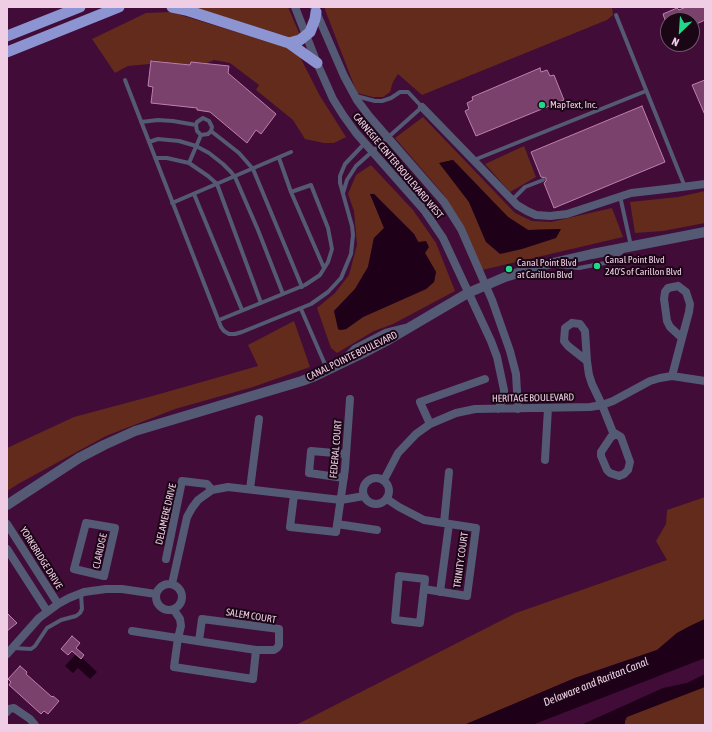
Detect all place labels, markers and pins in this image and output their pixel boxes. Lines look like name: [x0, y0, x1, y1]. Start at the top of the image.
place label: MapText, Inc.: [550, 99, 597, 111]
marker: MapText, Inc.: [537, 100, 547, 110]
place label: Canal Point Blvd 240'S of Carillon Blvd: [605, 254, 682, 278]
place label: Canal Point Blvd at Carillon Blvd: [517, 257, 577, 280]
marker: Canal Point Blvd 240'S of Carillon Blvd: [592, 261, 602, 271]
marker: Canal Point Blvd at Carillon Blvd: [504, 264, 514, 274]

